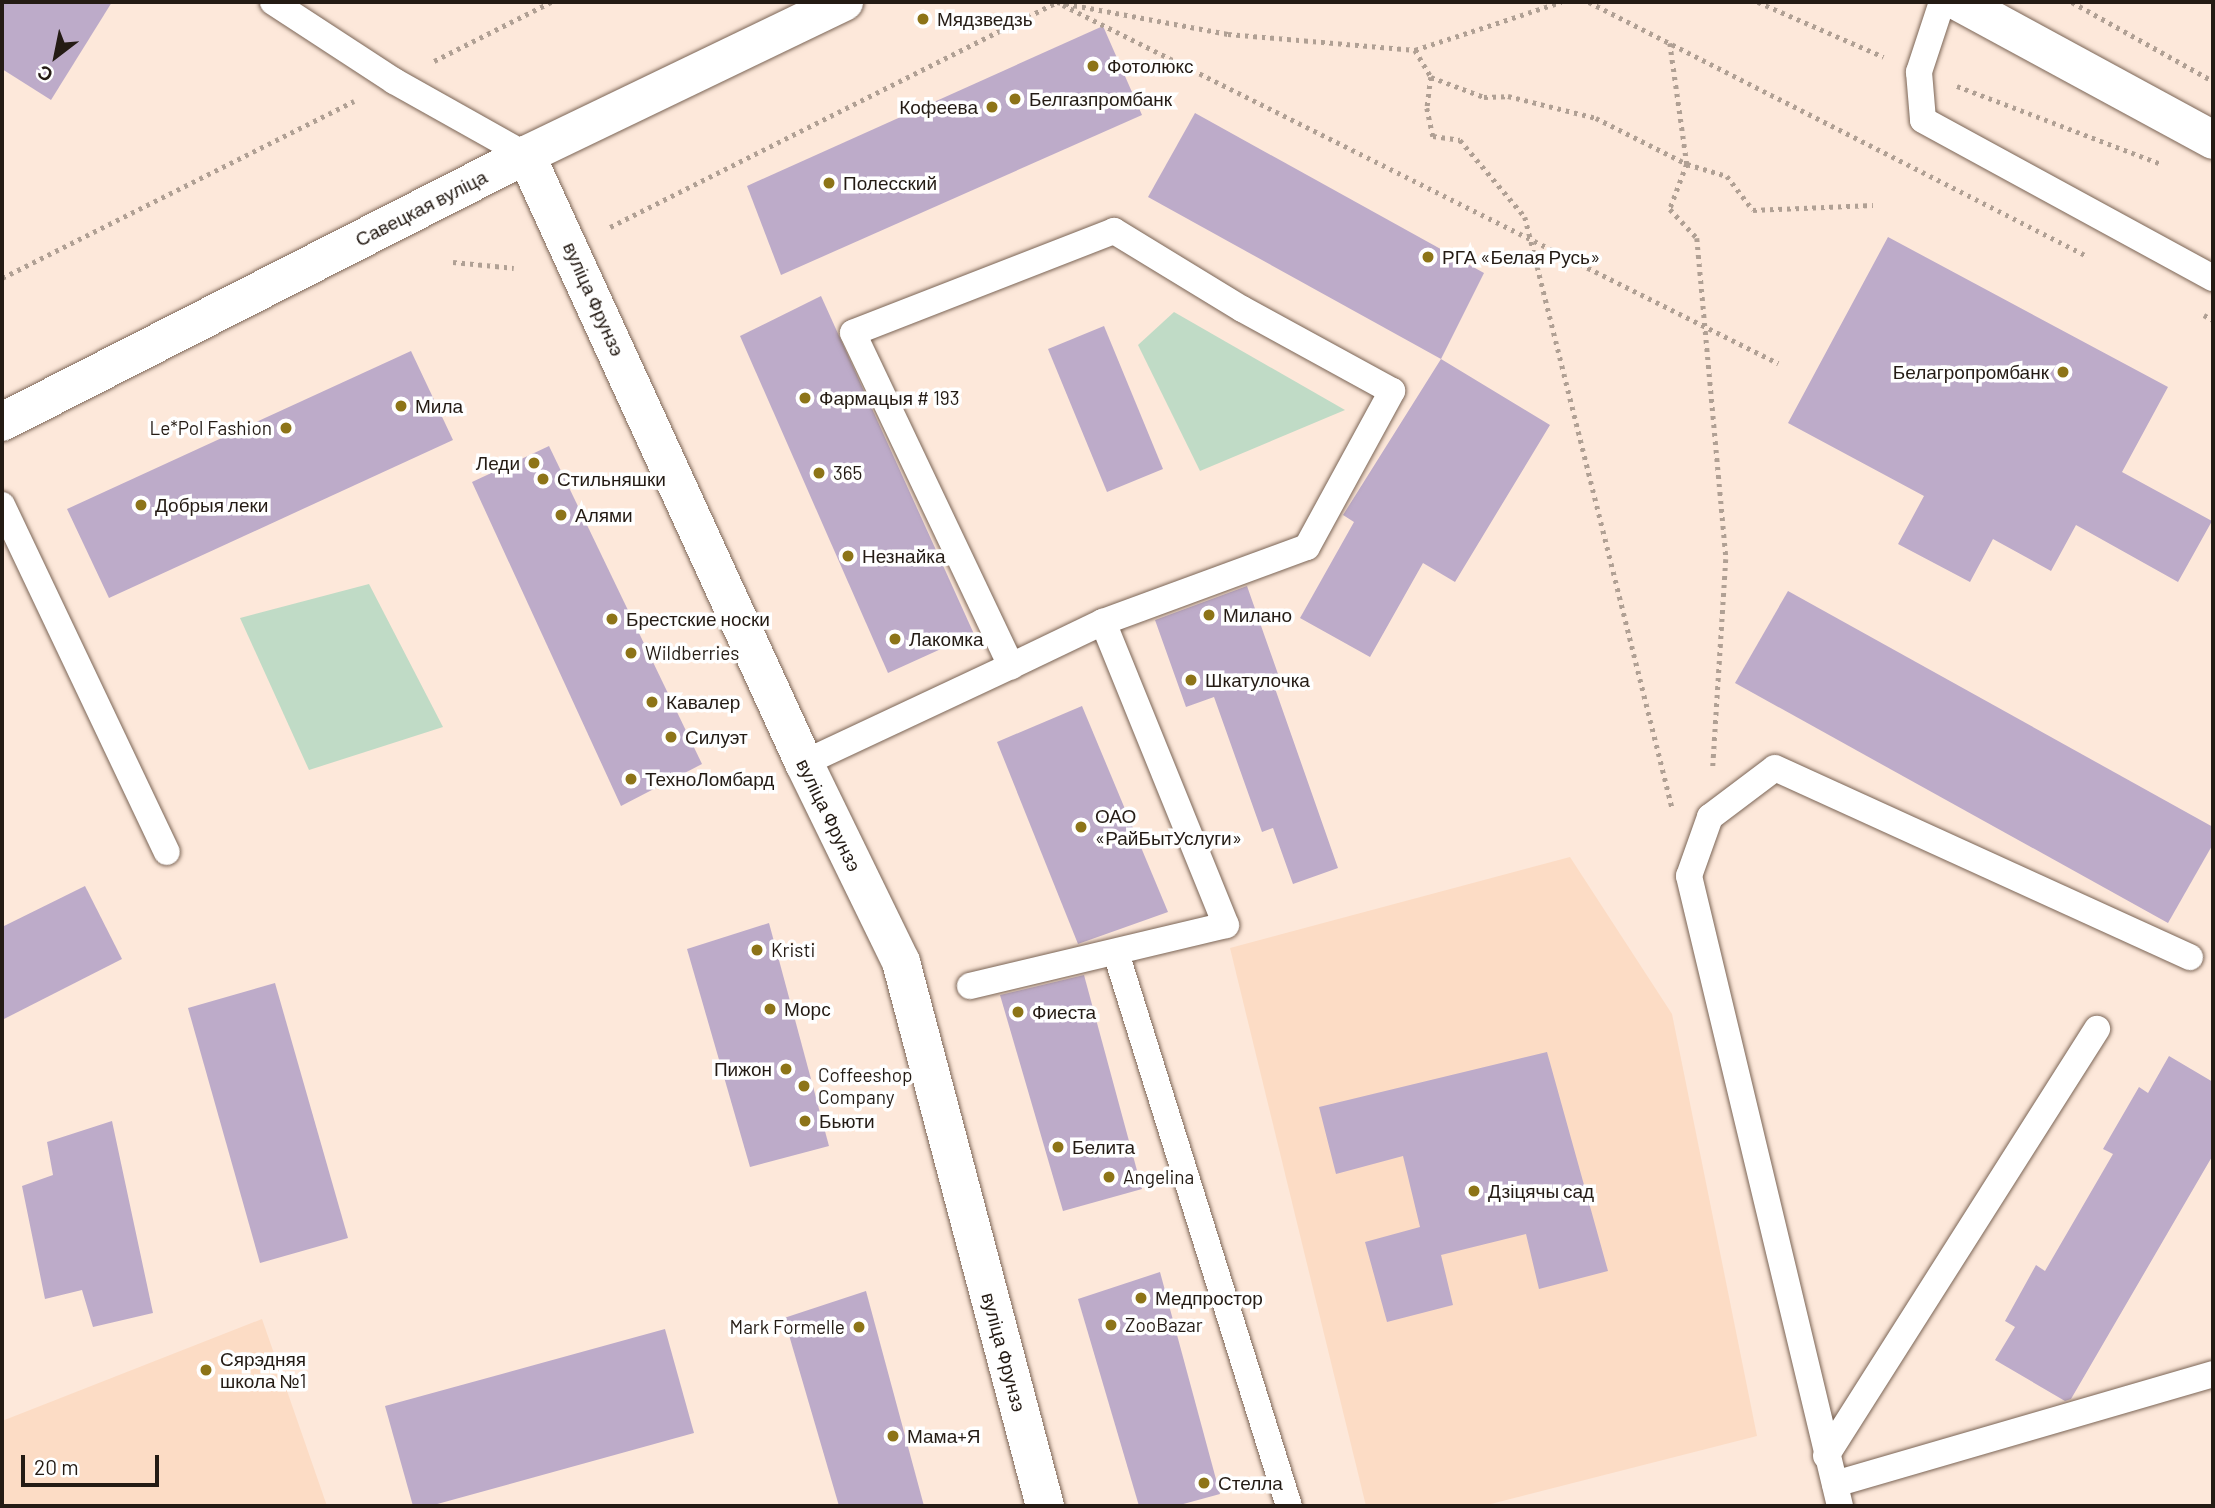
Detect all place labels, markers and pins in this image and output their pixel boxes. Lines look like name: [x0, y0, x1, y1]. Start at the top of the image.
place label: Мядзведзь: [937, 8, 1033, 30]
marker: Мядзведзь: [915, 11, 931, 27]
place label: Фотолюкс: [1107, 55, 1194, 77]
marker: Фотолюкс: [1085, 58, 1101, 74]
place label: Белгазпромбанк: [1029, 88, 1172, 110]
marker: Белгазпромбанк: [1007, 91, 1023, 107]
place label: Кофеева: [899, 96, 978, 118]
marker: Кофеева: [984, 99, 1000, 115]
place label: Полесский: [843, 172, 937, 194]
marker: Полесский: [821, 175, 837, 191]
place label: РГА «Белая Русь»: [1442, 246, 1600, 268]
marker: РГА «Белая Русь»: [1420, 249, 1436, 265]
place label: Белагропромбанк: [1893, 361, 2049, 383]
marker: Белагропромбанк: [2055, 364, 2071, 380]
place label: Фармацыя # 193: [819, 387, 959, 409]
marker: Фармацыя # 193: [797, 390, 813, 406]
place label: Мила: [415, 395, 463, 417]
marker: Мила: [393, 398, 409, 414]
place label: Le*Pol Fashion: [149, 417, 272, 439]
marker: Le*Pol Fashion: [278, 420, 294, 436]
place label: Леди: [476, 452, 520, 474]
marker: Леди: [526, 455, 542, 471]
place label: 365: [833, 462, 862, 484]
marker: 365: [811, 465, 827, 481]
place label: Стильняшки: [557, 468, 666, 490]
marker: Стильняшки: [535, 471, 551, 487]
place label: Добрыя леки: [155, 494, 268, 516]
marker: Добрыя леки: [133, 497, 149, 513]
place label: Алями: [575, 504, 633, 526]
marker: Алями: [553, 507, 569, 523]
place label: Незнайка: [862, 545, 946, 567]
marker: Незнайка: [840, 548, 856, 564]
place label: Милано: [1223, 604, 1292, 626]
marker: Милано: [1201, 607, 1217, 623]
place label: Брестские носки: [626, 608, 770, 630]
marker: Брестские носки: [604, 611, 620, 627]
place label: Лакомка: [909, 628, 983, 650]
marker: Лакомка: [887, 631, 903, 647]
place label: Wildberries: [645, 642, 739, 664]
marker: Wildberries: [623, 645, 639, 661]
place label: Шкатулочка: [1205, 669, 1310, 691]
marker: Шкатулочка: [1183, 672, 1199, 688]
place label: Кавалер: [666, 691, 740, 713]
marker: Кавалер: [644, 694, 660, 710]
place label: Силуэт: [685, 726, 748, 748]
marker: Силуэт: [663, 729, 679, 745]
place label: ТехноЛомбард: [645, 768, 774, 790]
marker: ТехноЛомбард: [623, 771, 639, 787]
place label: ОАО «РайБытУслуги»: [1095, 805, 1242, 849]
marker: ОАО «РайБытУслуги»: [1073, 819, 1089, 835]
place label: Kristi: [771, 939, 815, 961]
marker: Kristi: [749, 942, 765, 958]
place label: Морс: [784, 998, 831, 1020]
marker: Морс: [762, 1001, 778, 1017]
place label: Фиеста: [1032, 1001, 1096, 1023]
marker: Фиеста: [1010, 1004, 1026, 1020]
place label: Пижон: [714, 1058, 772, 1080]
marker: Пижон: [778, 1061, 794, 1077]
place label: Coffeeshop Company: [818, 1064, 913, 1108]
marker: Coffeeshop Company: [796, 1078, 812, 1094]
place label: Бьюти: [819, 1110, 875, 1132]
marker: Бьюти: [797, 1113, 813, 1129]
place label: Белита: [1072, 1136, 1135, 1158]
marker: Белита: [1050, 1139, 1066, 1155]
place label: Angelina: [1123, 1166, 1194, 1188]
marker: Angelina: [1101, 1169, 1117, 1185]
place label: Дзіцячы сад: [1488, 1180, 1594, 1202]
marker: Дзіцячы сад: [1466, 1183, 1482, 1199]
place label: Медпростор: [1155, 1287, 1263, 1309]
marker: Медпростор: [1133, 1290, 1149, 1306]
place label: ZooBazar: [1125, 1314, 1203, 1336]
place label: Mark Formelle: [730, 1316, 845, 1338]
marker: ZooBazar: [1103, 1317, 1119, 1333]
marker: Mark Formelle: [851, 1319, 867, 1335]
place label: Сярэдняя школа №1: [220, 1348, 306, 1392]
marker: Сярэдняя школа №1: [198, 1362, 214, 1378]
place label: Мама+Я: [907, 1425, 980, 1447]
marker: Мама+Я: [885, 1428, 901, 1444]
place label: Стелла: [1218, 1472, 1283, 1494]
marker: Стелла: [1196, 1475, 1212, 1491]

